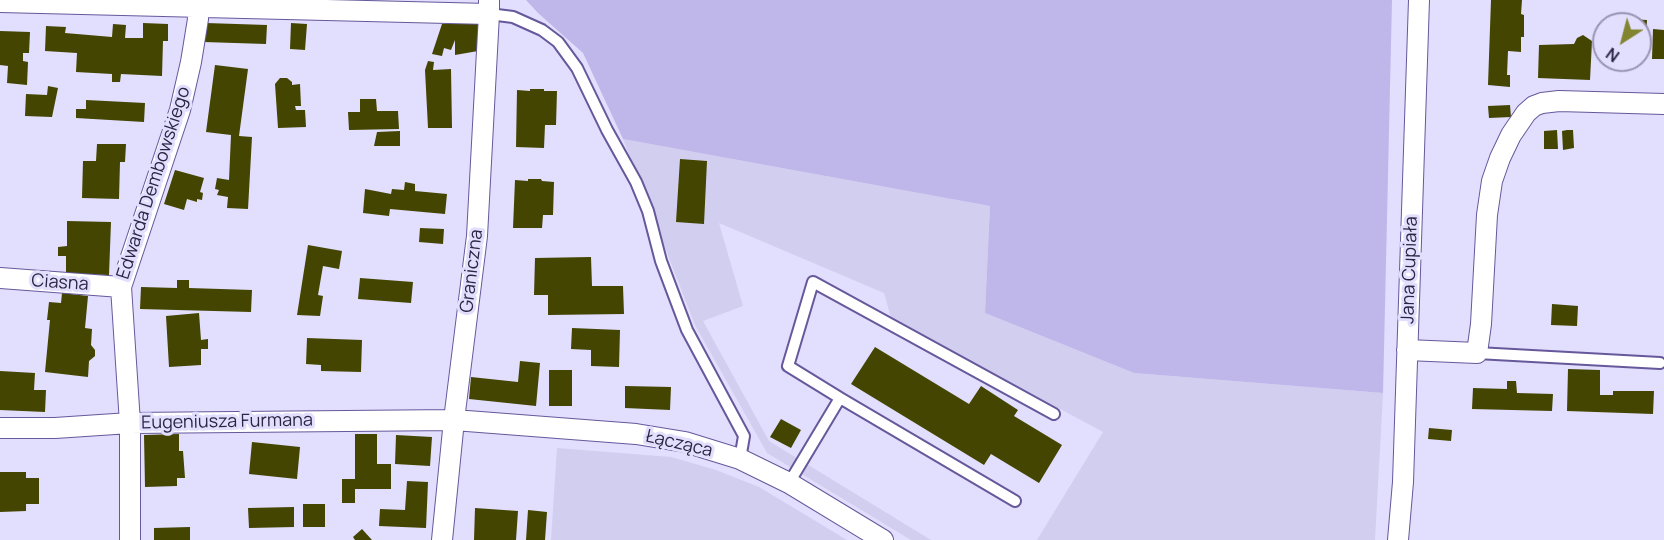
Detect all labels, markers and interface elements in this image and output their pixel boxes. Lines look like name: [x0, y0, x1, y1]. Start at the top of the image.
north arrow: [1592, 12, 1652, 72]
text: N: [1601, 43, 1624, 67]
street label: Edwarda Dembowskiego: [113, 84, 195, 282]
street label: Jana Cupiała: [1397, 216, 1423, 324]
street label: Graniczna: [456, 228, 488, 314]
street label: Ciasna: [31, 270, 89, 296]
street label: Eugeniusza Furmana: [141, 410, 313, 434]
street label: Łącząca: [643, 426, 715, 462]

